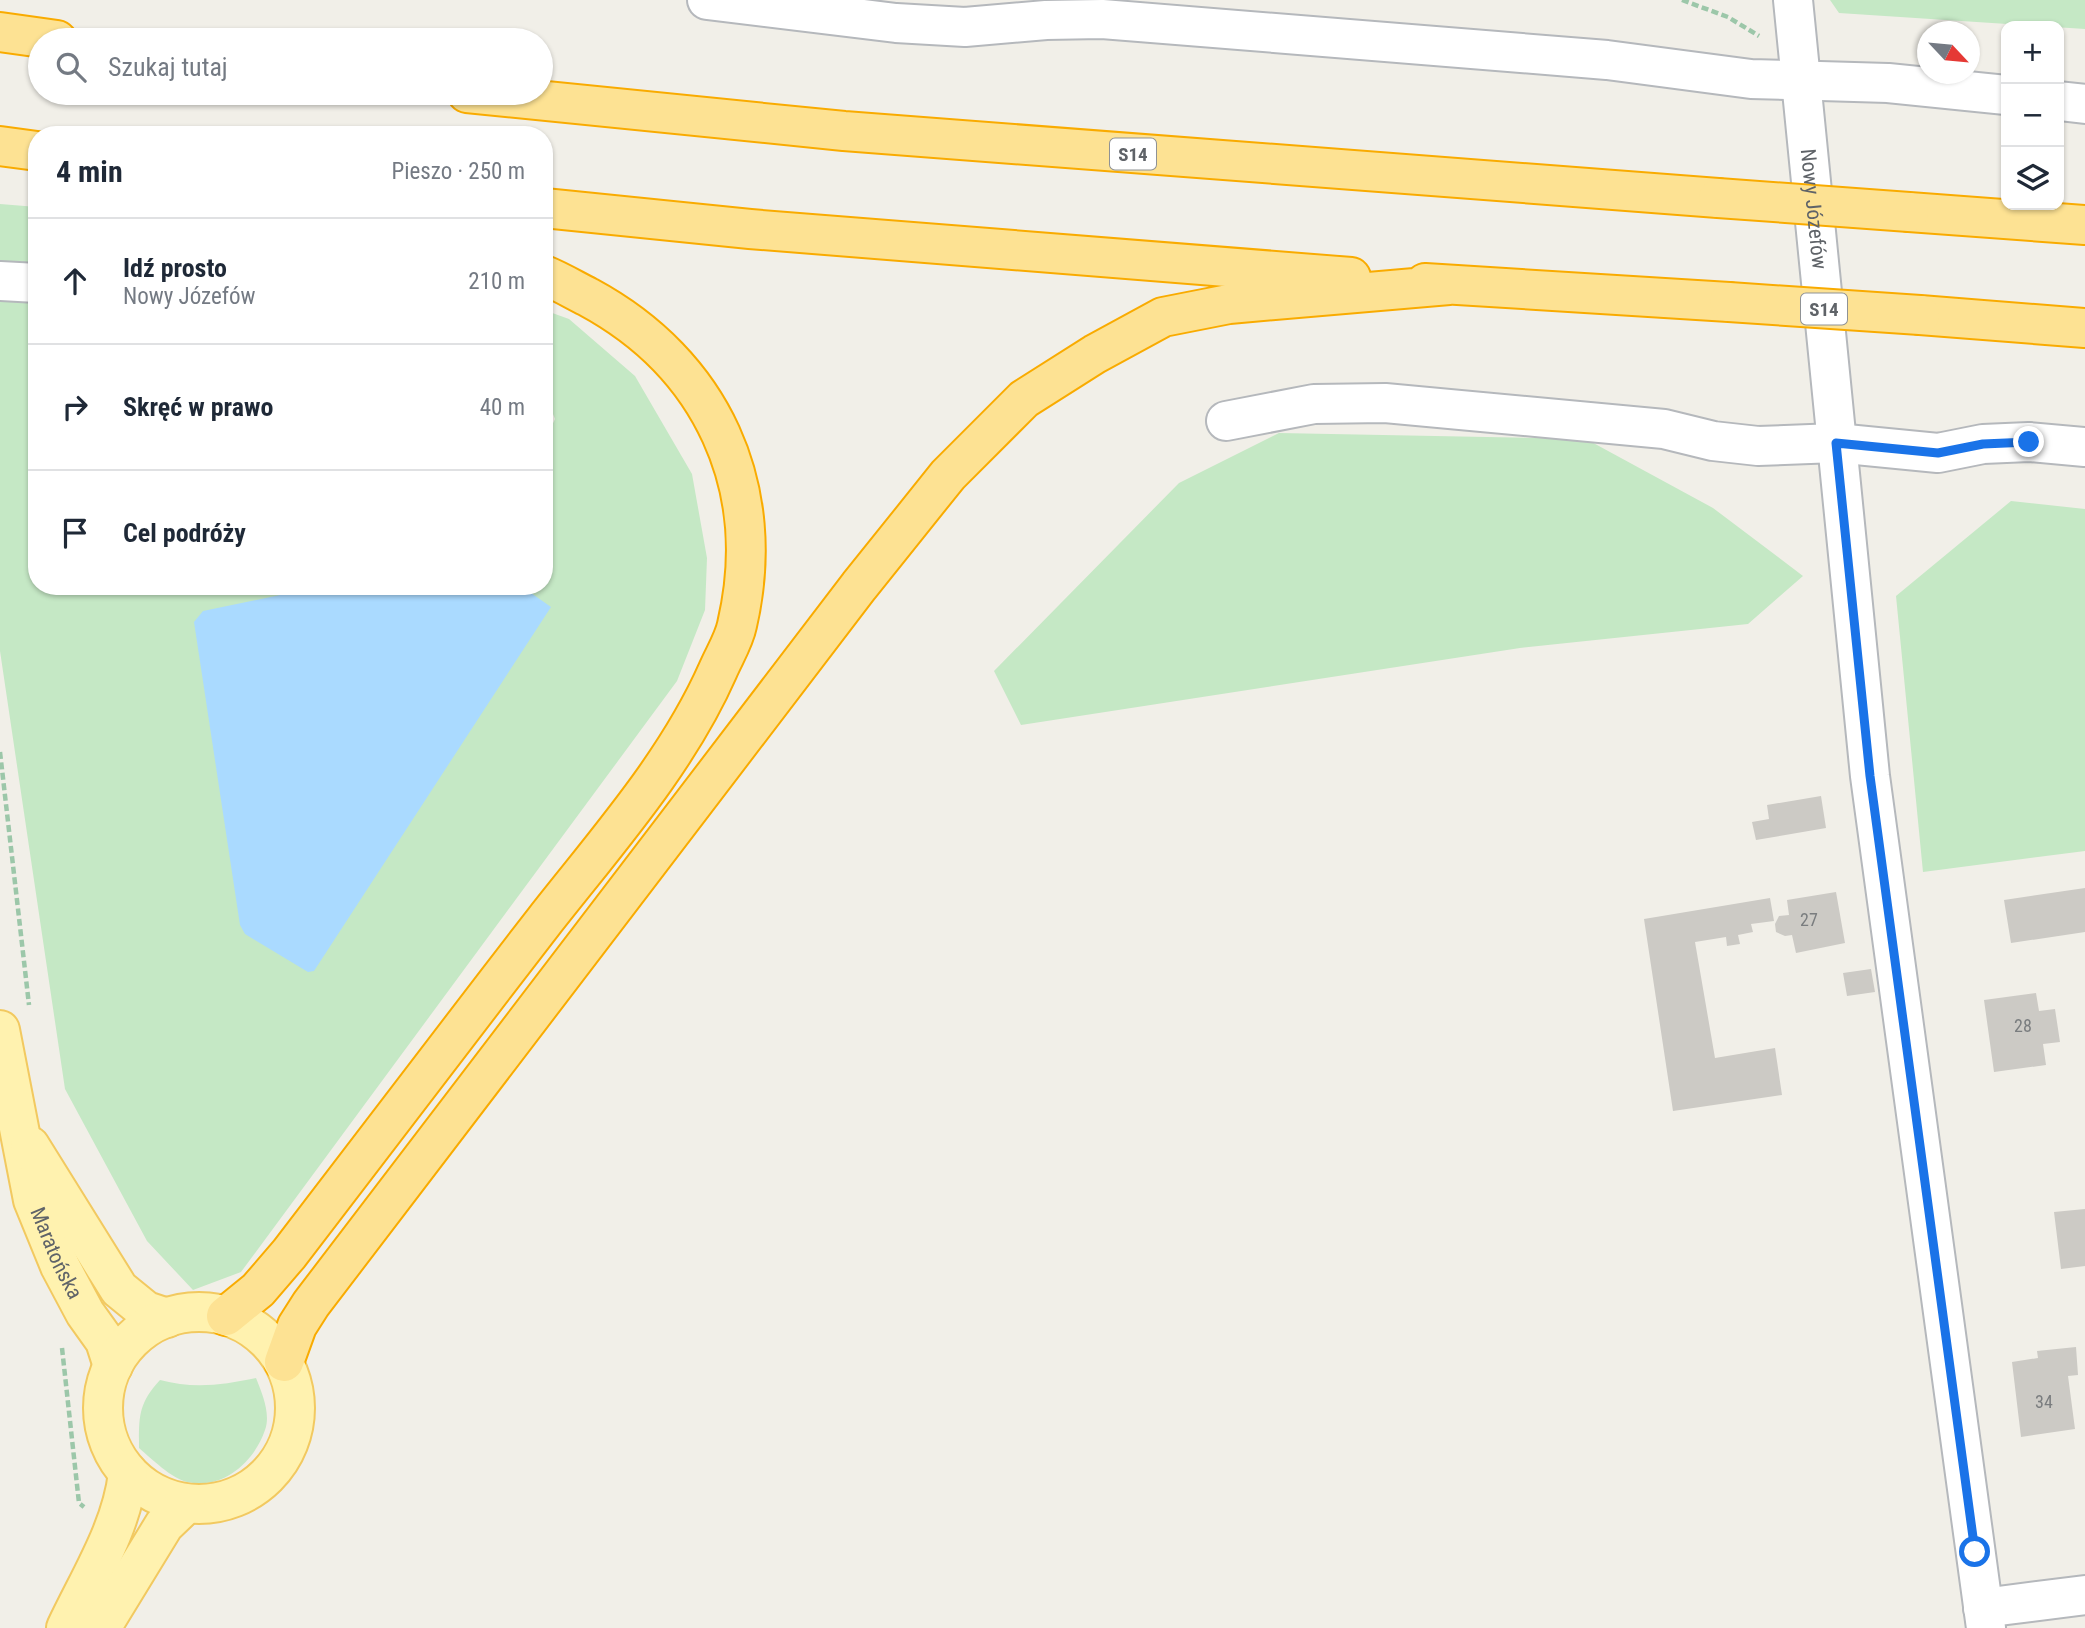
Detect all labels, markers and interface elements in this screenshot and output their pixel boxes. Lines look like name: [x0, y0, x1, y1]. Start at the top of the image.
north arrow: [1917, 21, 1980, 84]
map controls: [2001, 21, 2064, 210]
button: +: [2001, 21, 2064, 84]
search box: [28, 28, 553, 105]
icon: search: [52, 48, 90, 86]
text: Szukaj tutaj: [108, 52, 228, 82]
button: −: [2001, 84, 2064, 147]
road number: S14: [1110, 138, 1156, 170]
button: layers: [2001, 147, 2064, 210]
street label: Nowy Józefów: [1796, 148, 1832, 271]
text: 4 min: [56, 154, 123, 189]
text: Pieszo · 250 m: [391, 158, 525, 185]
text: Idź prosto: [123, 253, 227, 283]
icon: ahead: [56, 262, 94, 300]
text: 210 m: [468, 268, 525, 295]
text: Nowy Józefów: [123, 283, 256, 310]
road number: S14: [1801, 294, 1847, 324]
icon: right: [56, 388, 94, 426]
text: Skręć w prawo: [123, 392, 273, 422]
text: 40 m: [480, 394, 525, 421]
route end: [2013, 426, 2044, 457]
icon: arrive: [56, 514, 94, 552]
text: Cel podróży: [123, 518, 246, 548]
house number: 27: [1800, 909, 1818, 930]
house number: 28: [2014, 1015, 2032, 1036]
street label: Maratońska: [25, 1204, 87, 1303]
house number: 34: [2035, 1391, 2053, 1412]
route start: [1959, 1536, 1990, 1567]

